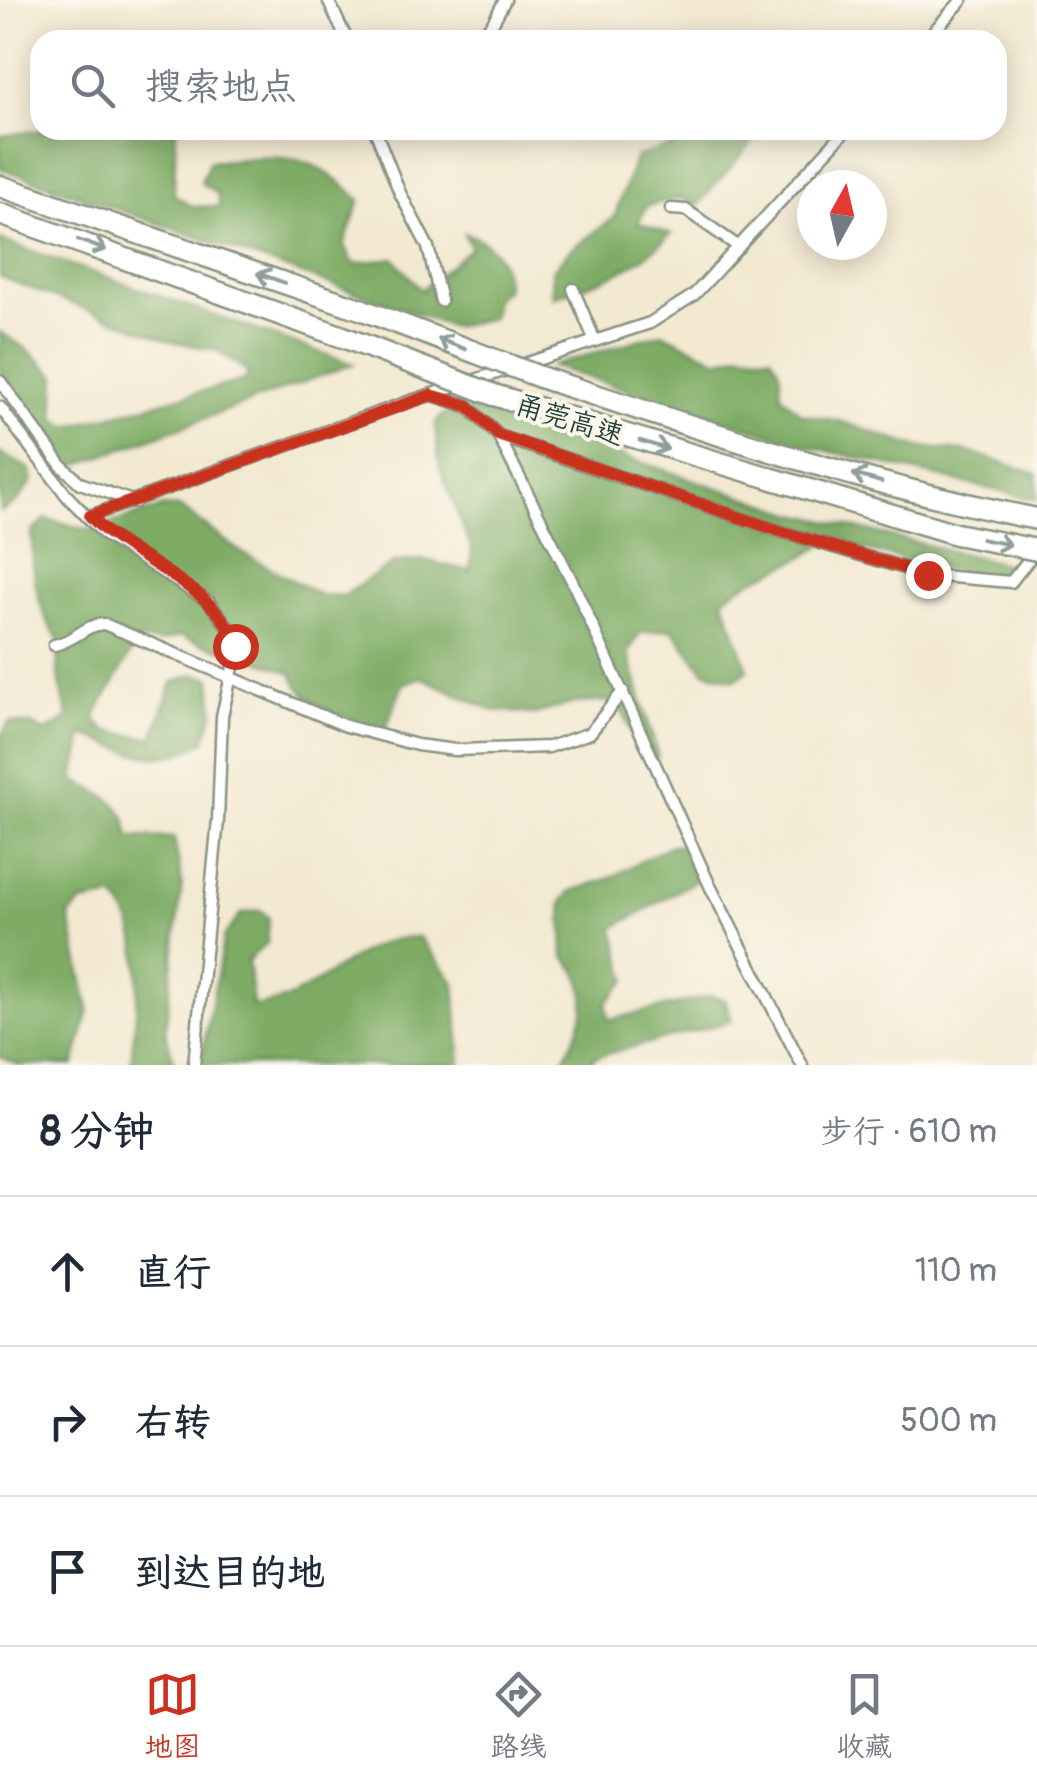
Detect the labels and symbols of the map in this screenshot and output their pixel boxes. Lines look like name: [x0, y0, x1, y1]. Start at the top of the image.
north arrow: [797, 170, 887, 260]
one-way arrow: [76, 237, 107, 255]
one-way arrow: [256, 268, 288, 286]
one-way arrow: [437, 334, 468, 352]
street label: 甬莞高速: [511, 387, 628, 454]
one-way arrow: [637, 437, 669, 455]
one-way arrow: [852, 468, 883, 486]
one-way arrow: [980, 534, 1012, 553]
route end: [906, 553, 952, 599]
route start: [213, 624, 259, 670]

